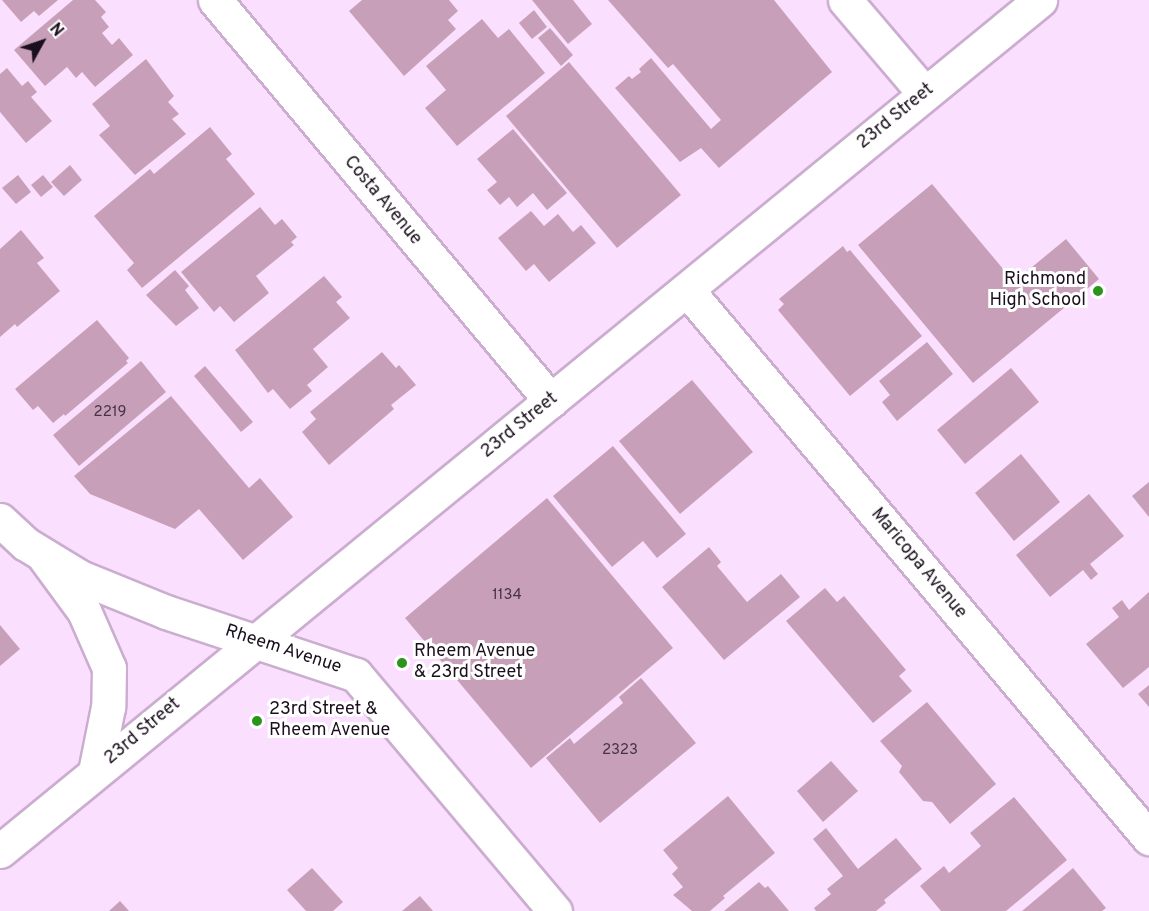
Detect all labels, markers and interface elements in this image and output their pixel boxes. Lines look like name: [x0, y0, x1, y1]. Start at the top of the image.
north arrow: [12, 12, 72, 72]
text: N: [44, 20, 67, 41]
street label: 23rd Street: [853, 80, 939, 154]
street label: Costa Avenue: [338, 152, 426, 250]
place label: Richmond High School: [989, 270, 1086, 312]
marker: Richmond High School: [1091, 284, 1105, 298]
street label: 23rd Street: [477, 389, 563, 463]
house number: 2219: [94, 404, 126, 422]
street label: Maricopa Avenue: [865, 504, 971, 624]
house number: 1134: [492, 587, 522, 605]
street label: Rheem Avenue: [222, 621, 344, 679]
place label: Rheem Avenue & 23rd Street: [414, 642, 536, 684]
marker: Rheem Avenue & 23rd Street: [395, 656, 409, 670]
street label: 23rd Street: [101, 694, 185, 770]
place label: 23rd Street & Rheem Avenue: [269, 700, 391, 742]
marker: 23rd Street & Rheem Avenue: [250, 714, 264, 728]
house number: 2323: [602, 742, 638, 760]

